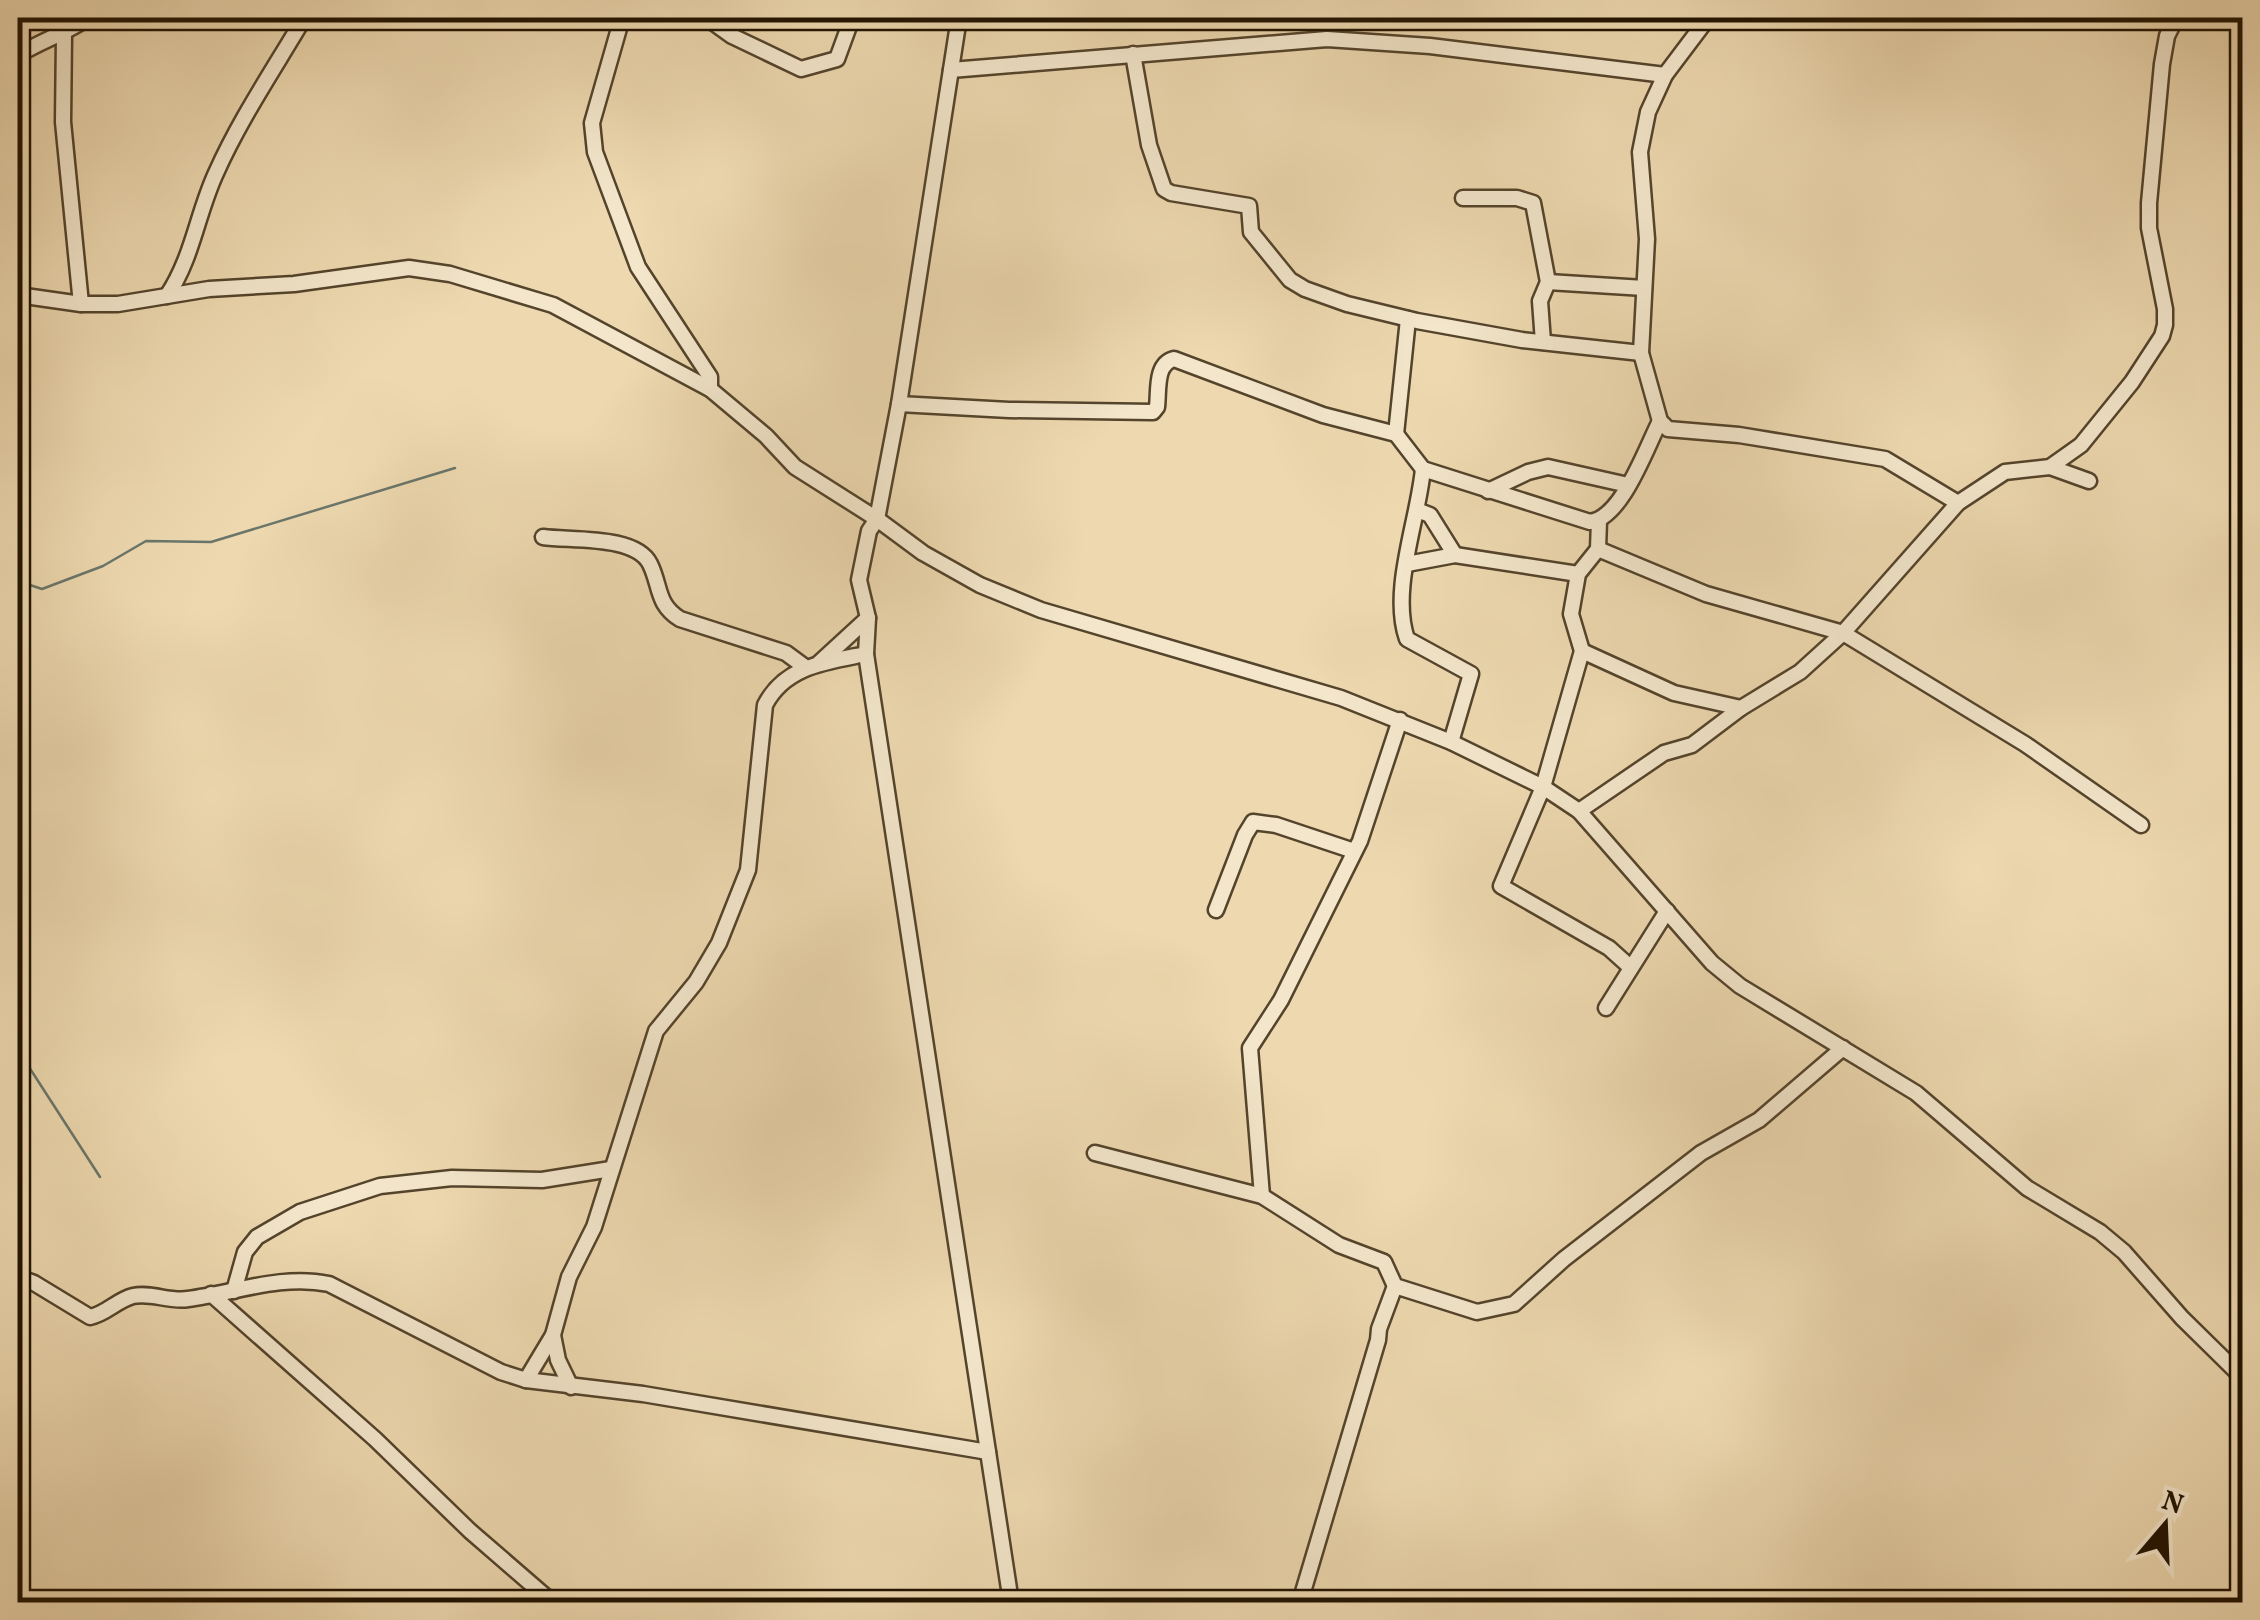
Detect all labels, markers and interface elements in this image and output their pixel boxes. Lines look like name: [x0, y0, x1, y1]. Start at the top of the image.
north arrow: [2115, 1475, 2215, 1575]
text: N: [2156, 1482, 2188, 1525]

